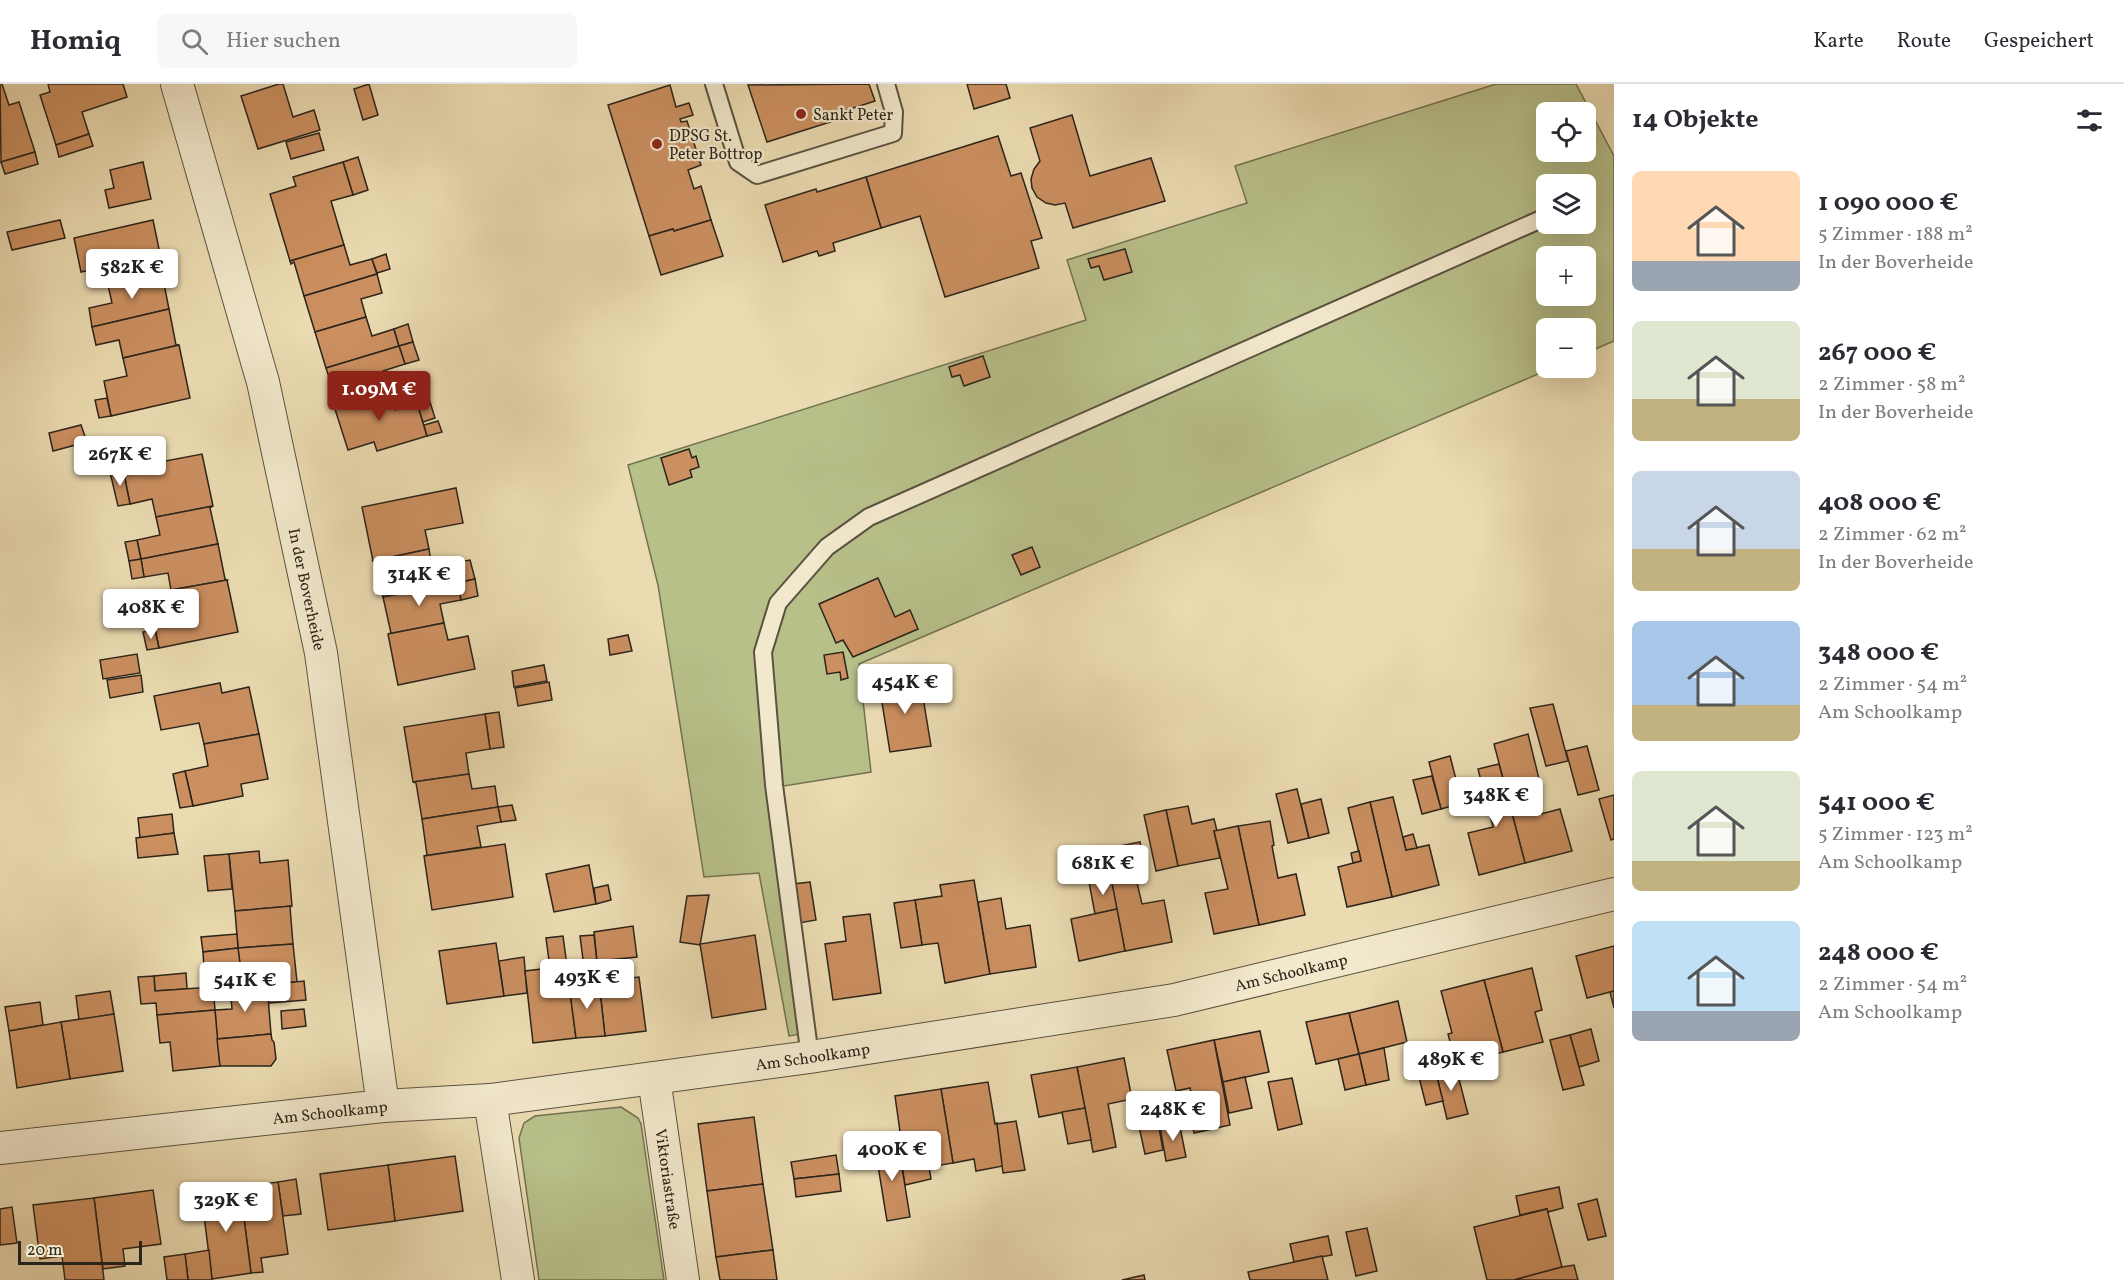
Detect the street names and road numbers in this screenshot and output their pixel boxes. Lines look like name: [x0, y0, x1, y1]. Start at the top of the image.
street label: In der Boverheide: [282, 526, 329, 653]
street label: Am Schoolkamp: [1233, 950, 1350, 998]
street label: Am Schoolkamp: [754, 1039, 872, 1077]
street label: Am Schoolkamp: [272, 1097, 389, 1131]
street label: Viktoriastraße: [648, 1127, 685, 1231]

